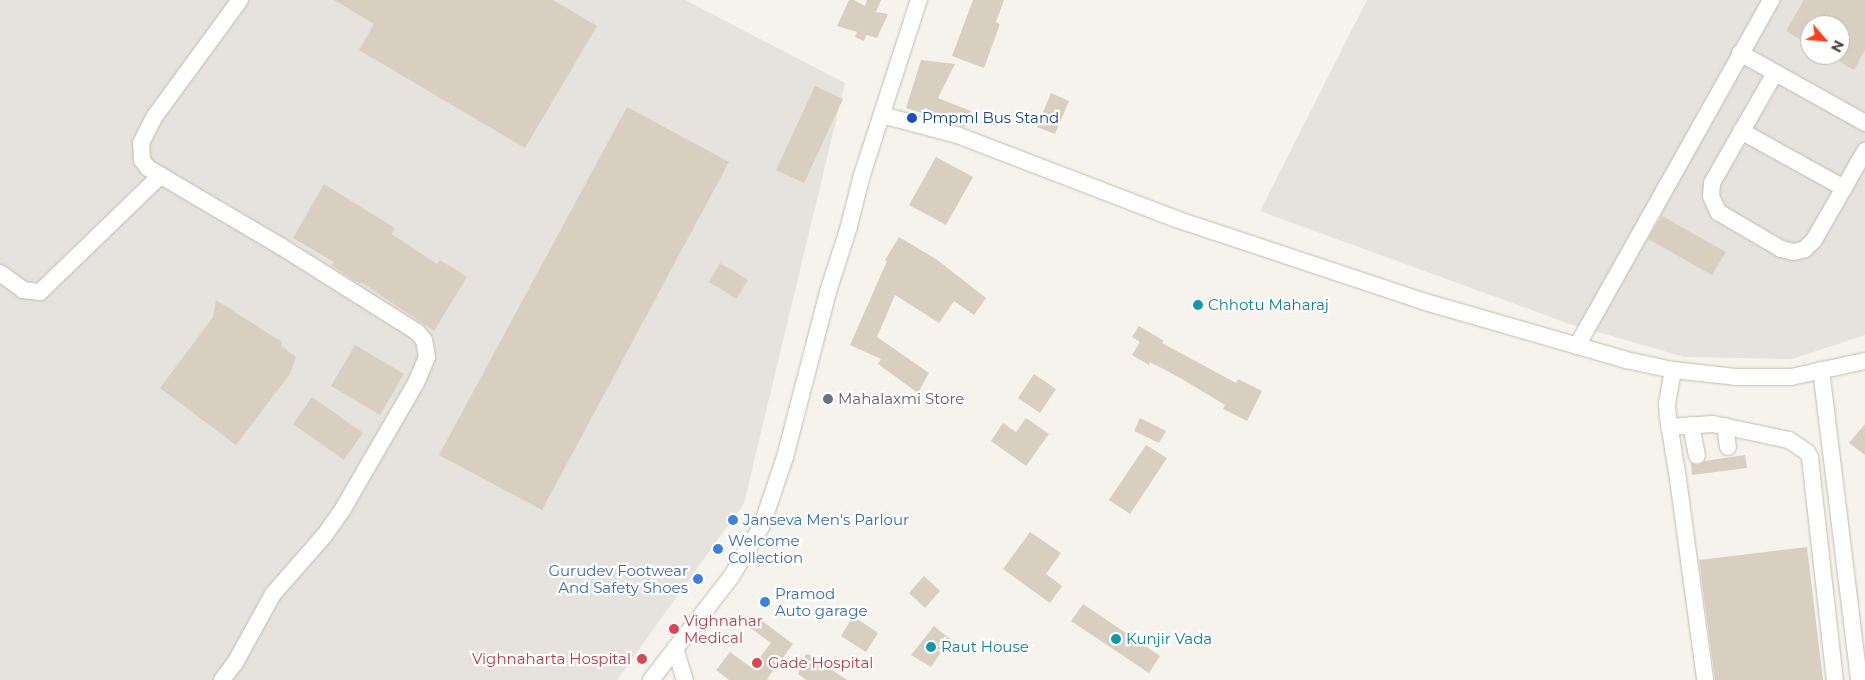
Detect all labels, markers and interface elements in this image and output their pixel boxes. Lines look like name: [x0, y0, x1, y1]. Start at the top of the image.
north arrow: [1800, 15, 1850, 65]
text: N: [1827, 37, 1848, 55]
place label: Pmpml Bus Stand: [922, 109, 1059, 127]
marker: Pmpml Bus Stand: [906, 112, 918, 124]
place label: Chhotu Maharaj: [1208, 296, 1329, 314]
marker: Chhotu Maharaj: [1192, 299, 1204, 311]
place label: Mahalaxmi Store: [838, 390, 964, 408]
marker: Mahalaxmi Store: [822, 393, 834, 405]
place label: Janseva Men's Parlour: [743, 511, 909, 529]
marker: Janseva Men's Parlour: [727, 514, 739, 526]
place label: Welcome Collection: [728, 531, 803, 566]
marker: Welcome Collection: [712, 543, 724, 555]
place label: Gurudev Footwear And Safety Shoes: [548, 561, 688, 596]
marker: Gurudev Footwear And Safety Shoes: [692, 573, 704, 585]
place label: Pramod Auto garage: [775, 584, 868, 619]
marker: Pramod Auto garage: [759, 596, 771, 608]
place label: Vighnahar Medical: [684, 611, 763, 646]
marker: Vighnahar Medical: [668, 623, 680, 635]
place label: Kunjir Vada: [1126, 630, 1212, 648]
marker: Kunjir Vada: [1110, 633, 1122, 645]
place label: Raut House: [941, 638, 1029, 656]
marker: Raut House: [925, 641, 937, 653]
place label: Vighnaharta Hospital: [472, 650, 631, 668]
marker: Vighnaharta Hospital: [635, 652, 649, 666]
place label: Gade Hospital: [768, 654, 873, 672]
marker: Gade Hospital: [750, 656, 764, 670]

